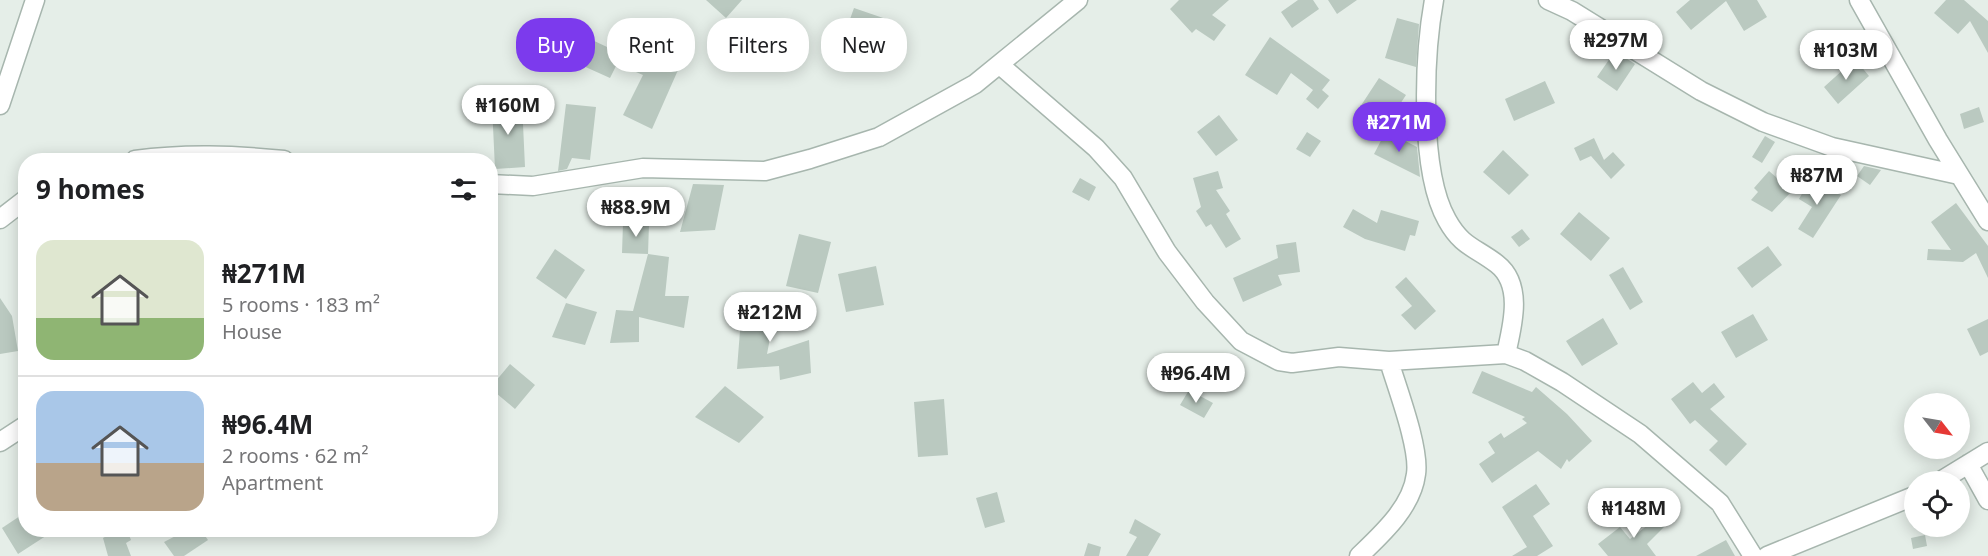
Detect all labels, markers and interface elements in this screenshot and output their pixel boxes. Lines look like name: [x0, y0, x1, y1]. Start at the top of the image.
chip: Buy: [516, 18, 595, 72]
chip: Rent: [607, 18, 695, 72]
chip: Filters: [707, 18, 809, 72]
chip: New: [821, 18, 907, 72]
pin: ₦297M: [1574, 20, 1658, 71]
text: ₦297M: [1584, 26, 1648, 53]
pin: ₦103M: [1804, 30, 1888, 81]
text: ₦103M: [1814, 36, 1878, 63]
pin: ₦160M: [466, 85, 550, 136]
text: ₦160M: [476, 91, 540, 118]
pin: ₦271M: [1357, 102, 1441, 153]
text: ₦271M: [1367, 108, 1431, 135]
pin: ₦87M: [1781, 155, 1853, 206]
text: ₦87M: [1790, 161, 1844, 188]
text: 9 homes: [36, 171, 145, 207]
icon: filters: [447, 173, 480, 206]
pin: ₦88.9M: [587, 187, 685, 238]
text: ₦88.9M: [601, 193, 671, 220]
text: ₦271M: [222, 255, 306, 291]
icon: home: [84, 264, 156, 336]
text: 5 rooms · 183 m²: [222, 291, 380, 318]
pin: ₦212M: [728, 292, 812, 343]
text: ₦212M: [738, 298, 802, 325]
text: House: [222, 318, 282, 345]
pin: ₦96.4M: [1147, 353, 1245, 404]
text: ₦96.4M: [1161, 359, 1231, 386]
north arrow: [1904, 393, 1970, 459]
map controls: [1904, 393, 1970, 537]
text: ₦96.4M: [222, 406, 313, 442]
icon: home: [84, 415, 156, 487]
text: 2 rooms · 62 m²: [222, 442, 369, 469]
text: Apartment: [222, 469, 323, 496]
button: locate: [1904, 471, 1970, 537]
pin: ₦148M: [1592, 488, 1676, 539]
text: ₦148M: [1602, 494, 1666, 521]

